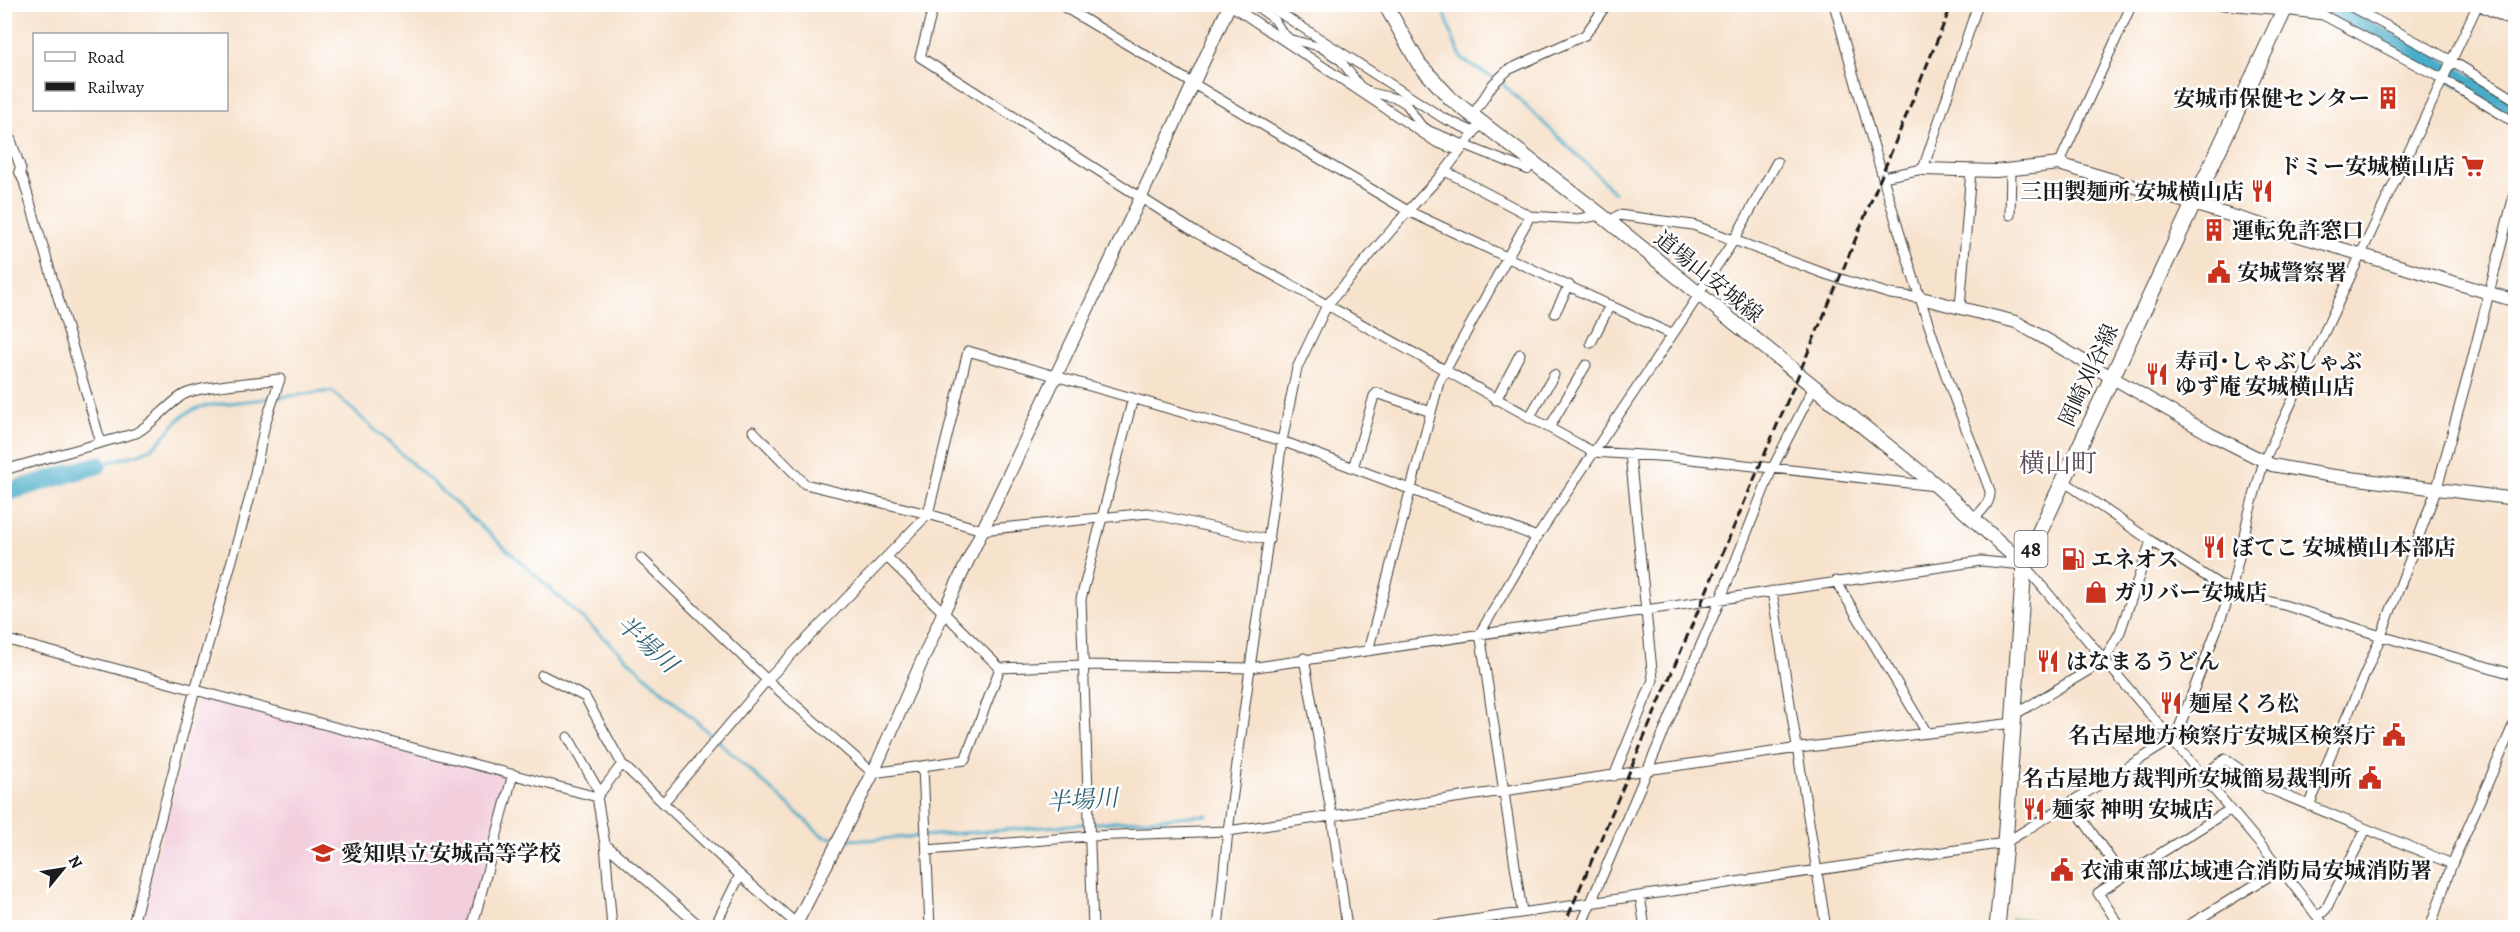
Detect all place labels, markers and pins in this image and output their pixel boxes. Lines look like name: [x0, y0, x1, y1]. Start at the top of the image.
place label: 安城市保健センター: [2173, 84, 2370, 114]
building icon: 安城市保健センター: [2375, 85, 2401, 111]
place label: ドミー安城横山店: [2279, 152, 2455, 182]
supermarket icon: ドミー安城横山店: [2460, 153, 2486, 179]
place label: 三田製麺所 安城横山店: [2020, 177, 2244, 207]
restaurant icon: 三田製麺所 安城横山店: [2249, 178, 2275, 204]
place label: 運転免許窓口: [2232, 216, 2364, 246]
building icon: 運転免許窓口: [2201, 217, 2227, 243]
place label: 安城警察署: [2237, 258, 2347, 288]
public building icon: 安城警察署: [2206, 259, 2232, 285]
place label: 寿司･しゃぶしゃぶ ゆず庵 安城横山店: [2175, 347, 2362, 402]
restaurant icon: 寿司･しゃぶしゃぶ ゆず庵 安城横山店: [2144, 361, 2170, 387]
place label: ぼてこ 安城横山本部店: [2232, 533, 2456, 563]
restaurant icon: ぼてこ 安城横山本部店: [2201, 534, 2227, 560]
place label: エネオス: [2091, 545, 2179, 575]
fuel station icon: エネオス: [2060, 546, 2086, 572]
place label: ガリバー安城店: [2114, 578, 2267, 608]
shop icon: ガリバー安城店: [2083, 579, 2109, 605]
place label: はなまるうどん: [2066, 647, 2220, 677]
restaurant icon: はなまるうどん: [2035, 648, 2061, 674]
place label: 麺屋くろ松: [2189, 689, 2299, 719]
restaurant icon: 麺屋くろ松: [2158, 690, 2184, 716]
place label: 名古屋地方検察庁安城区検察庁: [2068, 721, 2376, 751]
public building icon: 名古屋地方検察庁安城区検察庁: [2381, 722, 2407, 748]
place label: 名古屋地方裁判所安城簡易裁判所: [2022, 764, 2352, 794]
public building icon: 名古屋地方裁判所安城簡易裁判所: [2357, 765, 2383, 791]
place label: 麺家 神明 安城店: [2052, 795, 2214, 825]
restaurant icon: 麺家 神明 安城店: [2021, 796, 2047, 822]
place label: 愛知県立安城高等学校: [341, 839, 561, 869]
school or university icon: 愛知県立安城高等学校: [310, 840, 336, 866]
place label: 衣浦東部広域連合消防局安城消防署: [2080, 856, 2432, 886]
public building icon: 衣浦東部広域連合消防局安城消防署: [2049, 857, 2075, 883]

